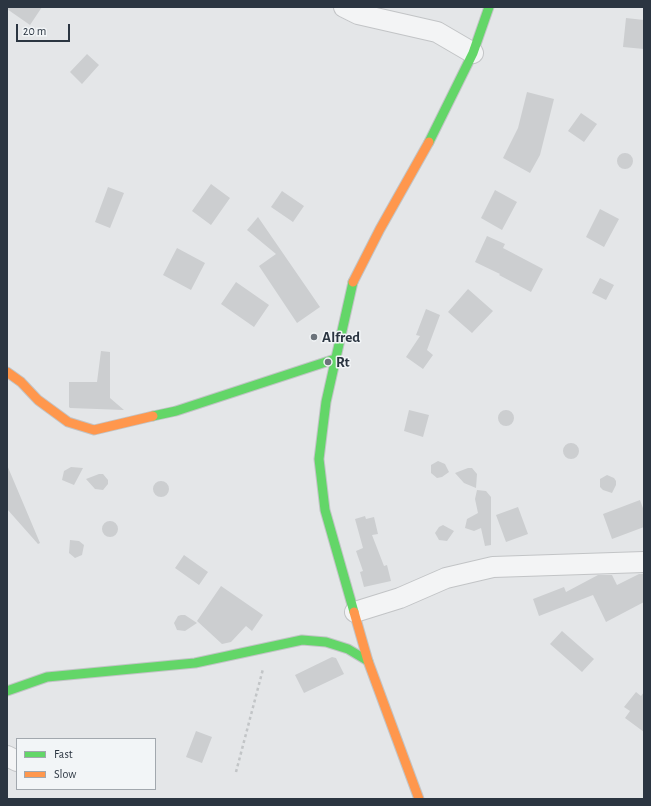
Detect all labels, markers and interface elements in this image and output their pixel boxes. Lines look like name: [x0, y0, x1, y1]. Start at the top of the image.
scale bar: [18, 16, 72, 42]
text: 20 m: [23, 25, 46, 37]
place label: Alfred: [322, 328, 360, 346]
marker: Alfred: [309, 332, 319, 342]
place label: Rt: [336, 353, 350, 371]
marker: Rt: [323, 357, 333, 367]
legend: [16, 738, 156, 790]
text: Fast: [54, 748, 73, 760]
text: Slow: [54, 768, 76, 780]

